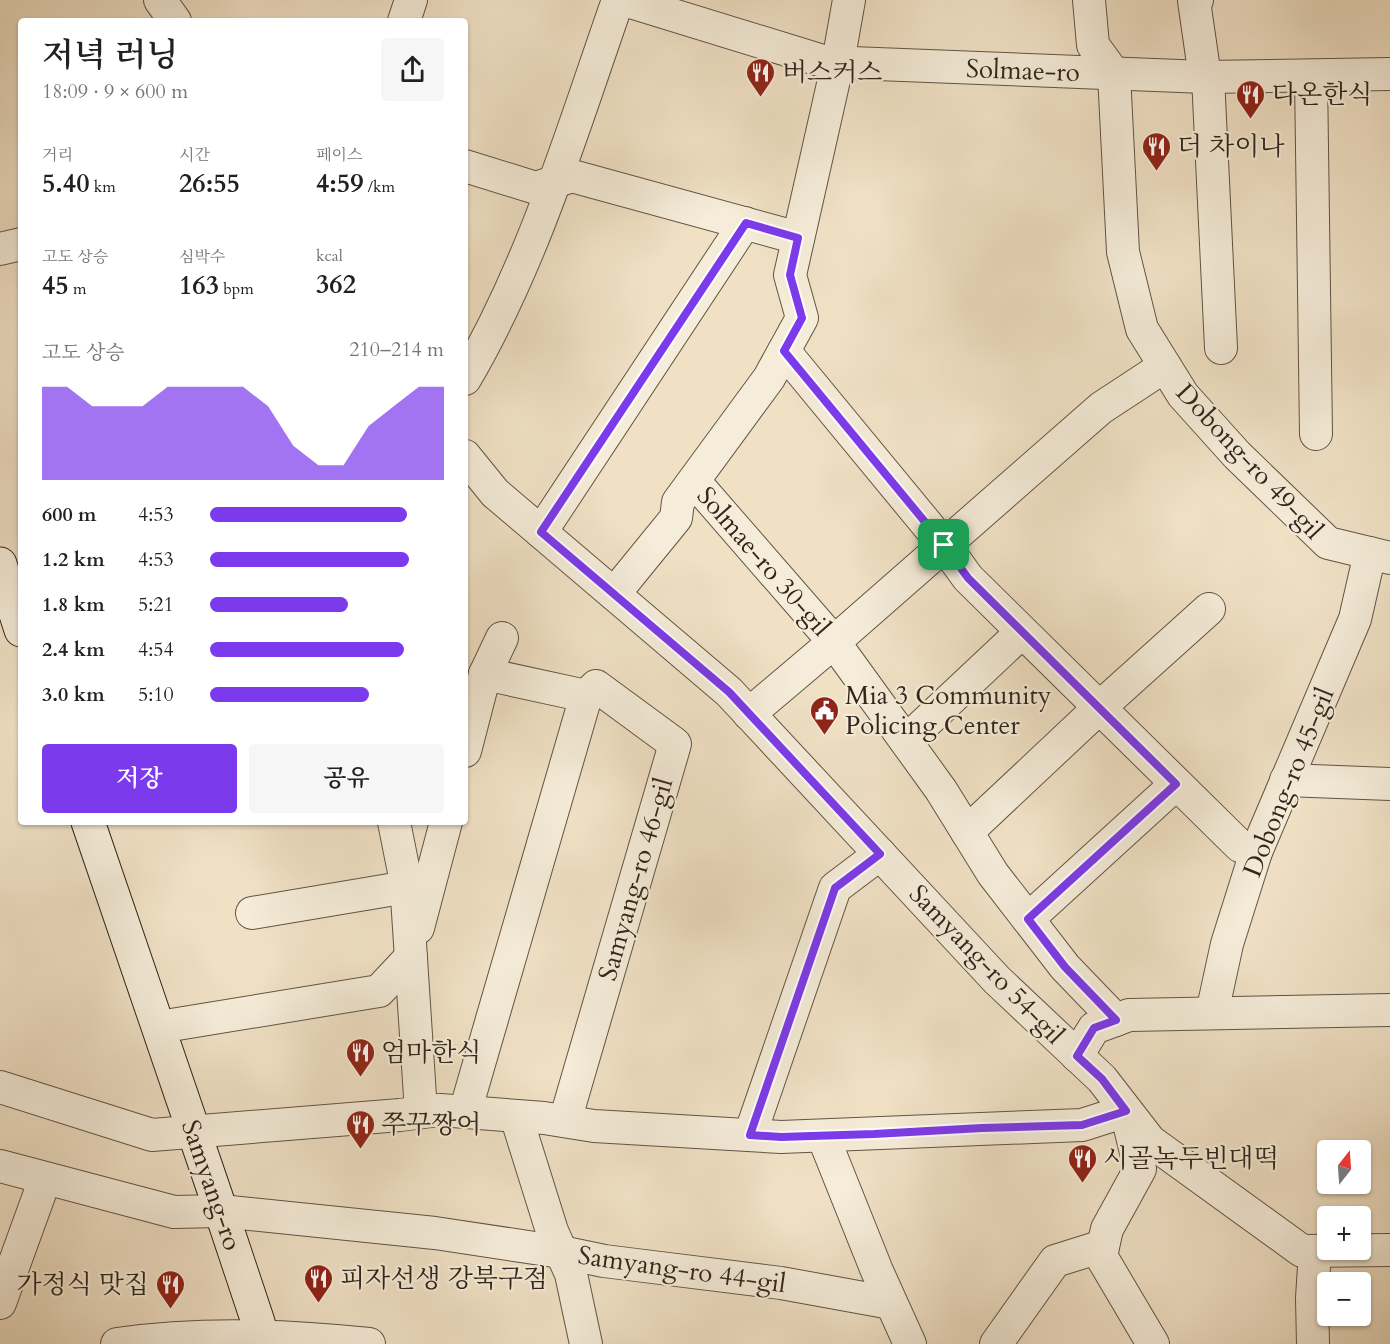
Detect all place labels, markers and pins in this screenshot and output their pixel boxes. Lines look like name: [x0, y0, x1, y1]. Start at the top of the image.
place label: 버스커스: [782, 55, 882, 90]
restaurant icon: 버스커스: [745, 56, 777, 98]
place label: 다온한식: [1272, 77, 1372, 112]
restaurant icon: 다온한식: [1235, 78, 1267, 120]
place label: 더 차이나: [1177, 129, 1285, 164]
restaurant icon: 더 차이나: [1140, 130, 1172, 172]
pin: [918, 519, 969, 570]
place label: Mia 3 Community Policing Center: [845, 678, 1052, 743]
public building icon: Mia 3 Community Policing Center: [808, 694, 840, 736]
place label: 엄마한식: [381, 1035, 481, 1070]
restaurant icon: 엄마한식: [344, 1036, 376, 1078]
place label: 쭈꾸짱어: [381, 1107, 481, 1142]
restaurant icon: 쭈꾸짱어: [344, 1108, 376, 1150]
place label: 시골녹두빈대떡: [1103, 1141, 1279, 1176]
restaurant icon: 시골녹두빈대떡: [1066, 1142, 1098, 1184]
place label: 피자선생 강북구점: [340, 1261, 548, 1296]
restaurant icon: 피자선생 강북구점: [303, 1262, 335, 1304]
place label: 가정식 맛집: [16, 1267, 149, 1302]
restaurant icon: 가정식 맛집: [154, 1268, 186, 1310]

